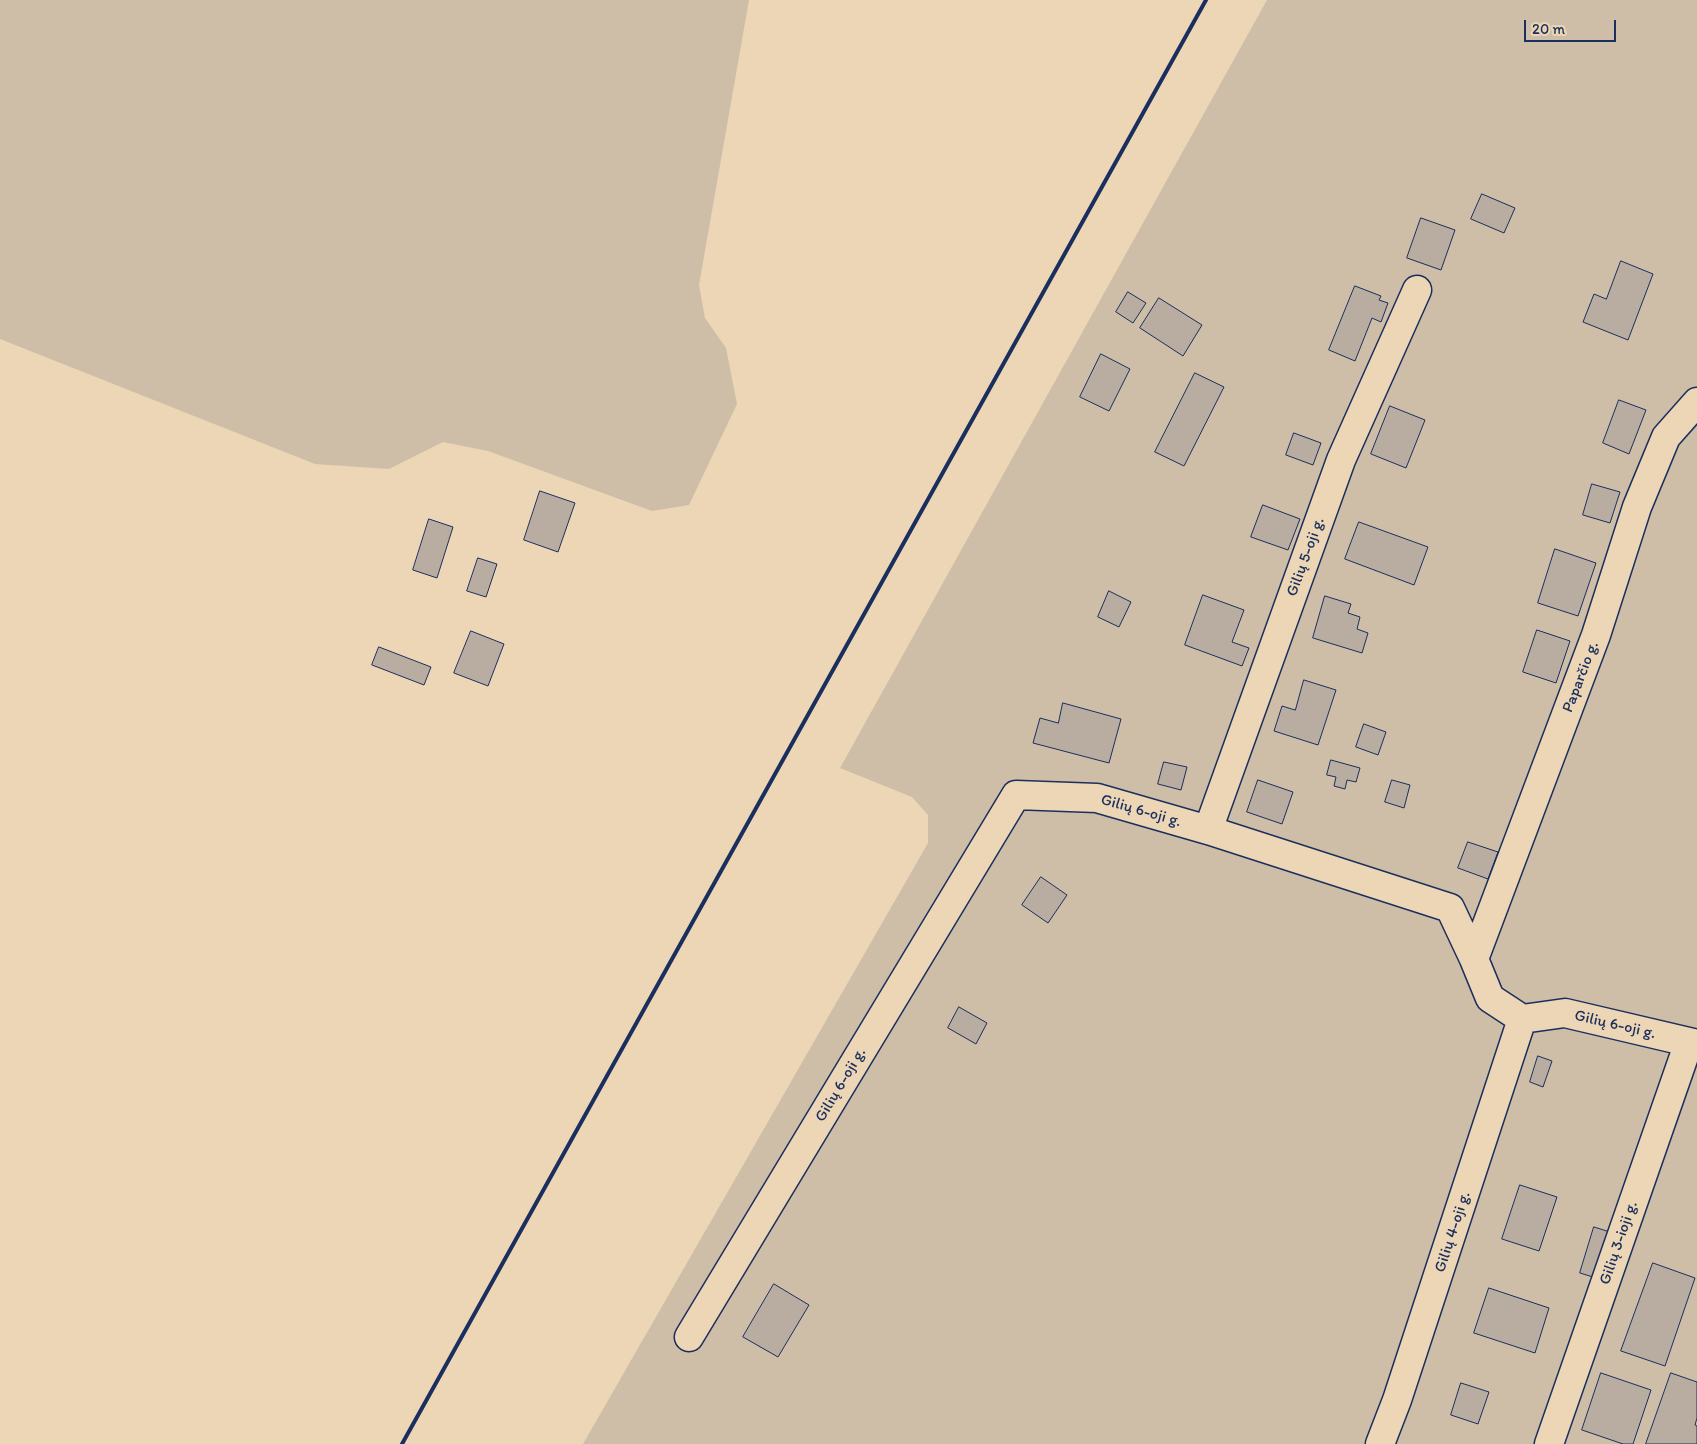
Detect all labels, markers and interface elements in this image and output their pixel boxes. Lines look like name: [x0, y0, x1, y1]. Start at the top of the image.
scale bar: [1527, 10, 1620, 42]
text: 20 m: [1532, 20, 1565, 38]
street label: Gilių 5-oji g.: [1283, 515, 1329, 599]
street label: Paparčio g.: [1559, 639, 1603, 715]
street label: Gilių 6-oji g.: [1098, 790, 1184, 832]
street label: Gilių 6-oji g.: [1572, 1006, 1658, 1044]
street label: Gilių 6-oji g.: [811, 1044, 871, 1126]
street label: Gilių 4-oji g.: [1431, 1189, 1475, 1275]
street label: Gilių 3-ioji g.: [1596, 1199, 1642, 1287]

